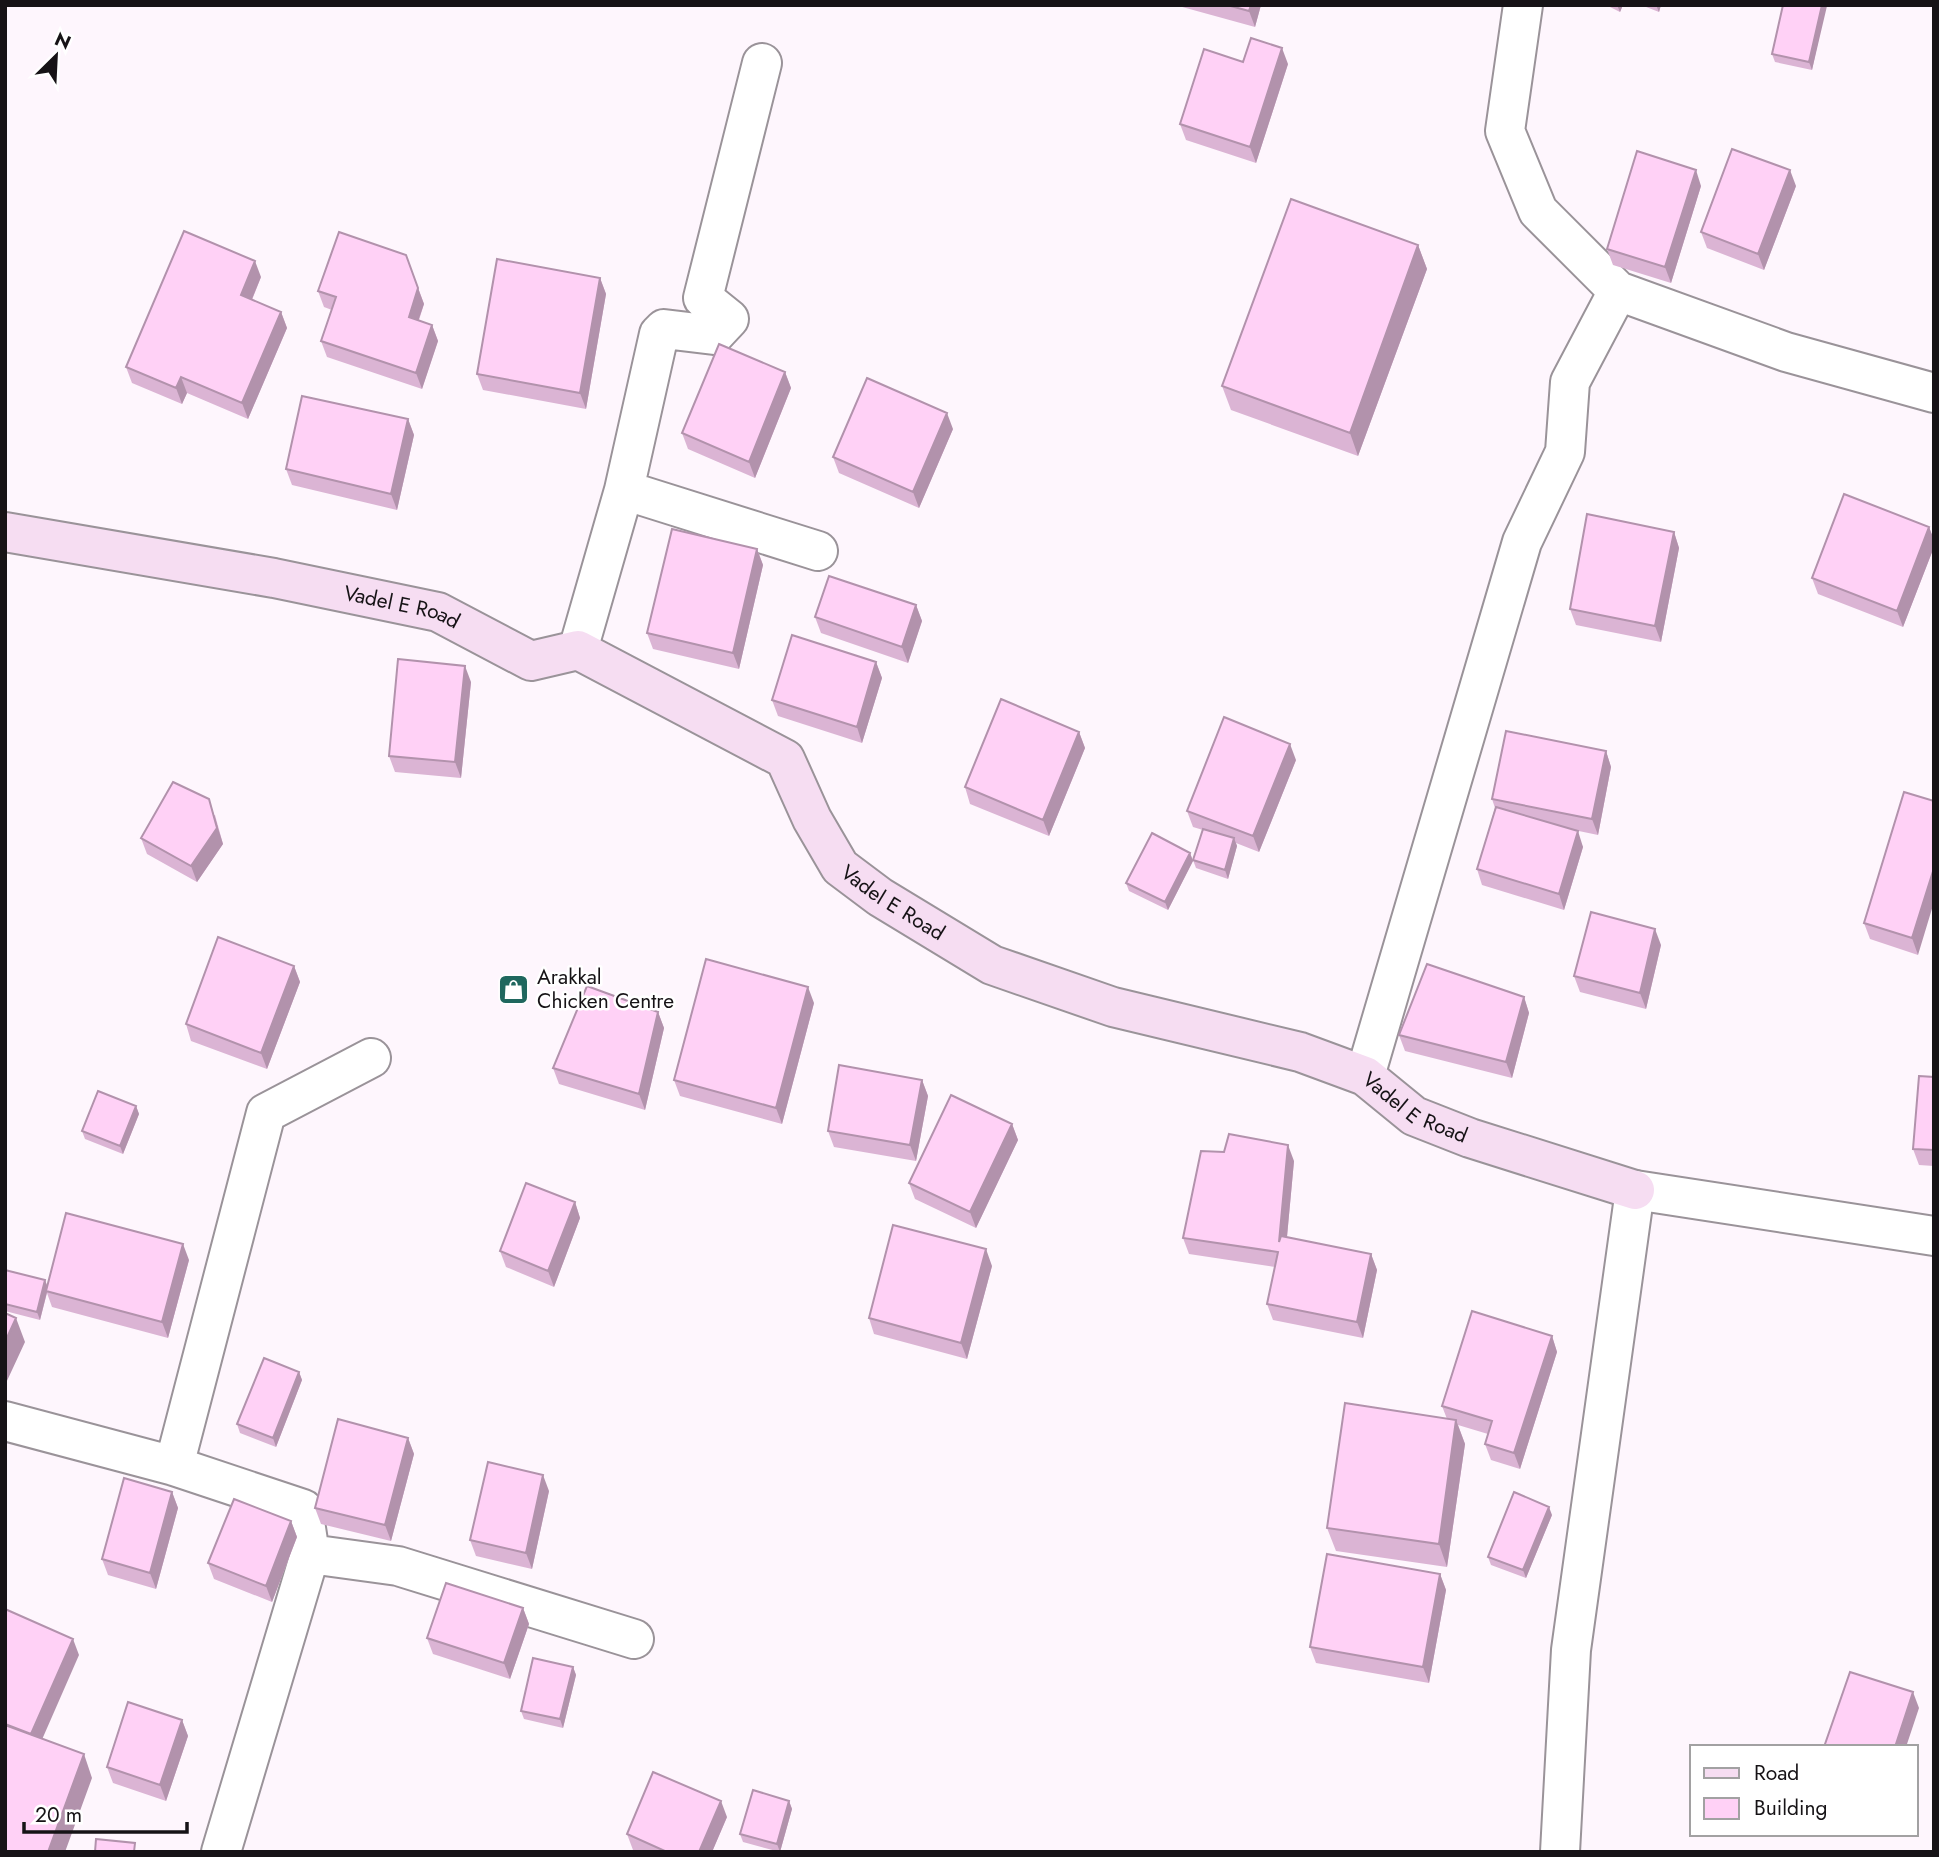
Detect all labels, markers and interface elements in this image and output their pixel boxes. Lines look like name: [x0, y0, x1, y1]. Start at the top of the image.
north arrow: [21, 21, 91, 91]
text: N: [50, 26, 75, 56]
street label: Vadel E Road: [341, 578, 465, 636]
street label: Vadel E Road: [835, 858, 951, 948]
place label: Arakkal Chicken Centre: [537, 962, 674, 1016]
shop icon: Arakkal Chicken Centre: [497, 972, 531, 1006]
street label: Vadel E Road: [1356, 1065, 1472, 1151]
legend: [1690, 1745, 1918, 1836]
text: Road: [1754, 1758, 1799, 1788]
scale bar: [24, 1790, 187, 1834]
text: Building: [1754, 1793, 1827, 1823]
text: 20 m: [35, 1800, 82, 1830]

